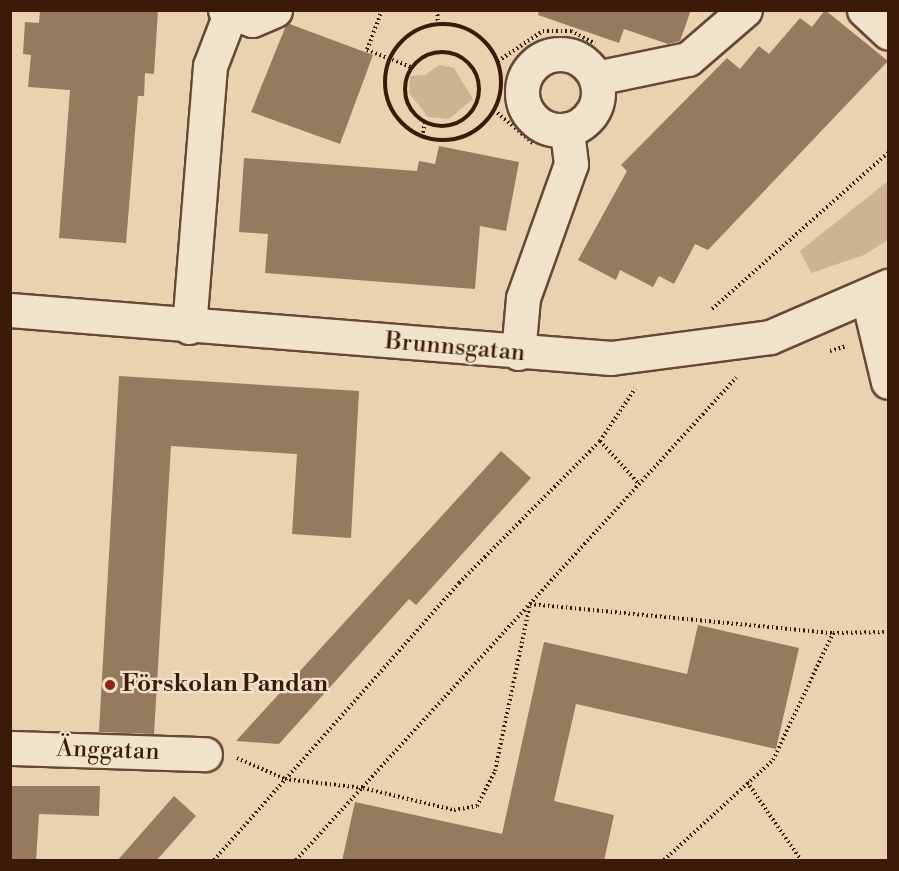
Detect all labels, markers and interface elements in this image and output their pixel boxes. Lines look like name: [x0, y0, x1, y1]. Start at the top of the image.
street label: Brunnsgatan: [384, 328, 526, 368]
place label: Förskolan Pandan: [122, 671, 328, 699]
marker: Förskolan Pandan: [103, 678, 117, 692]
street label: Änggatan: [56, 735, 160, 767]

